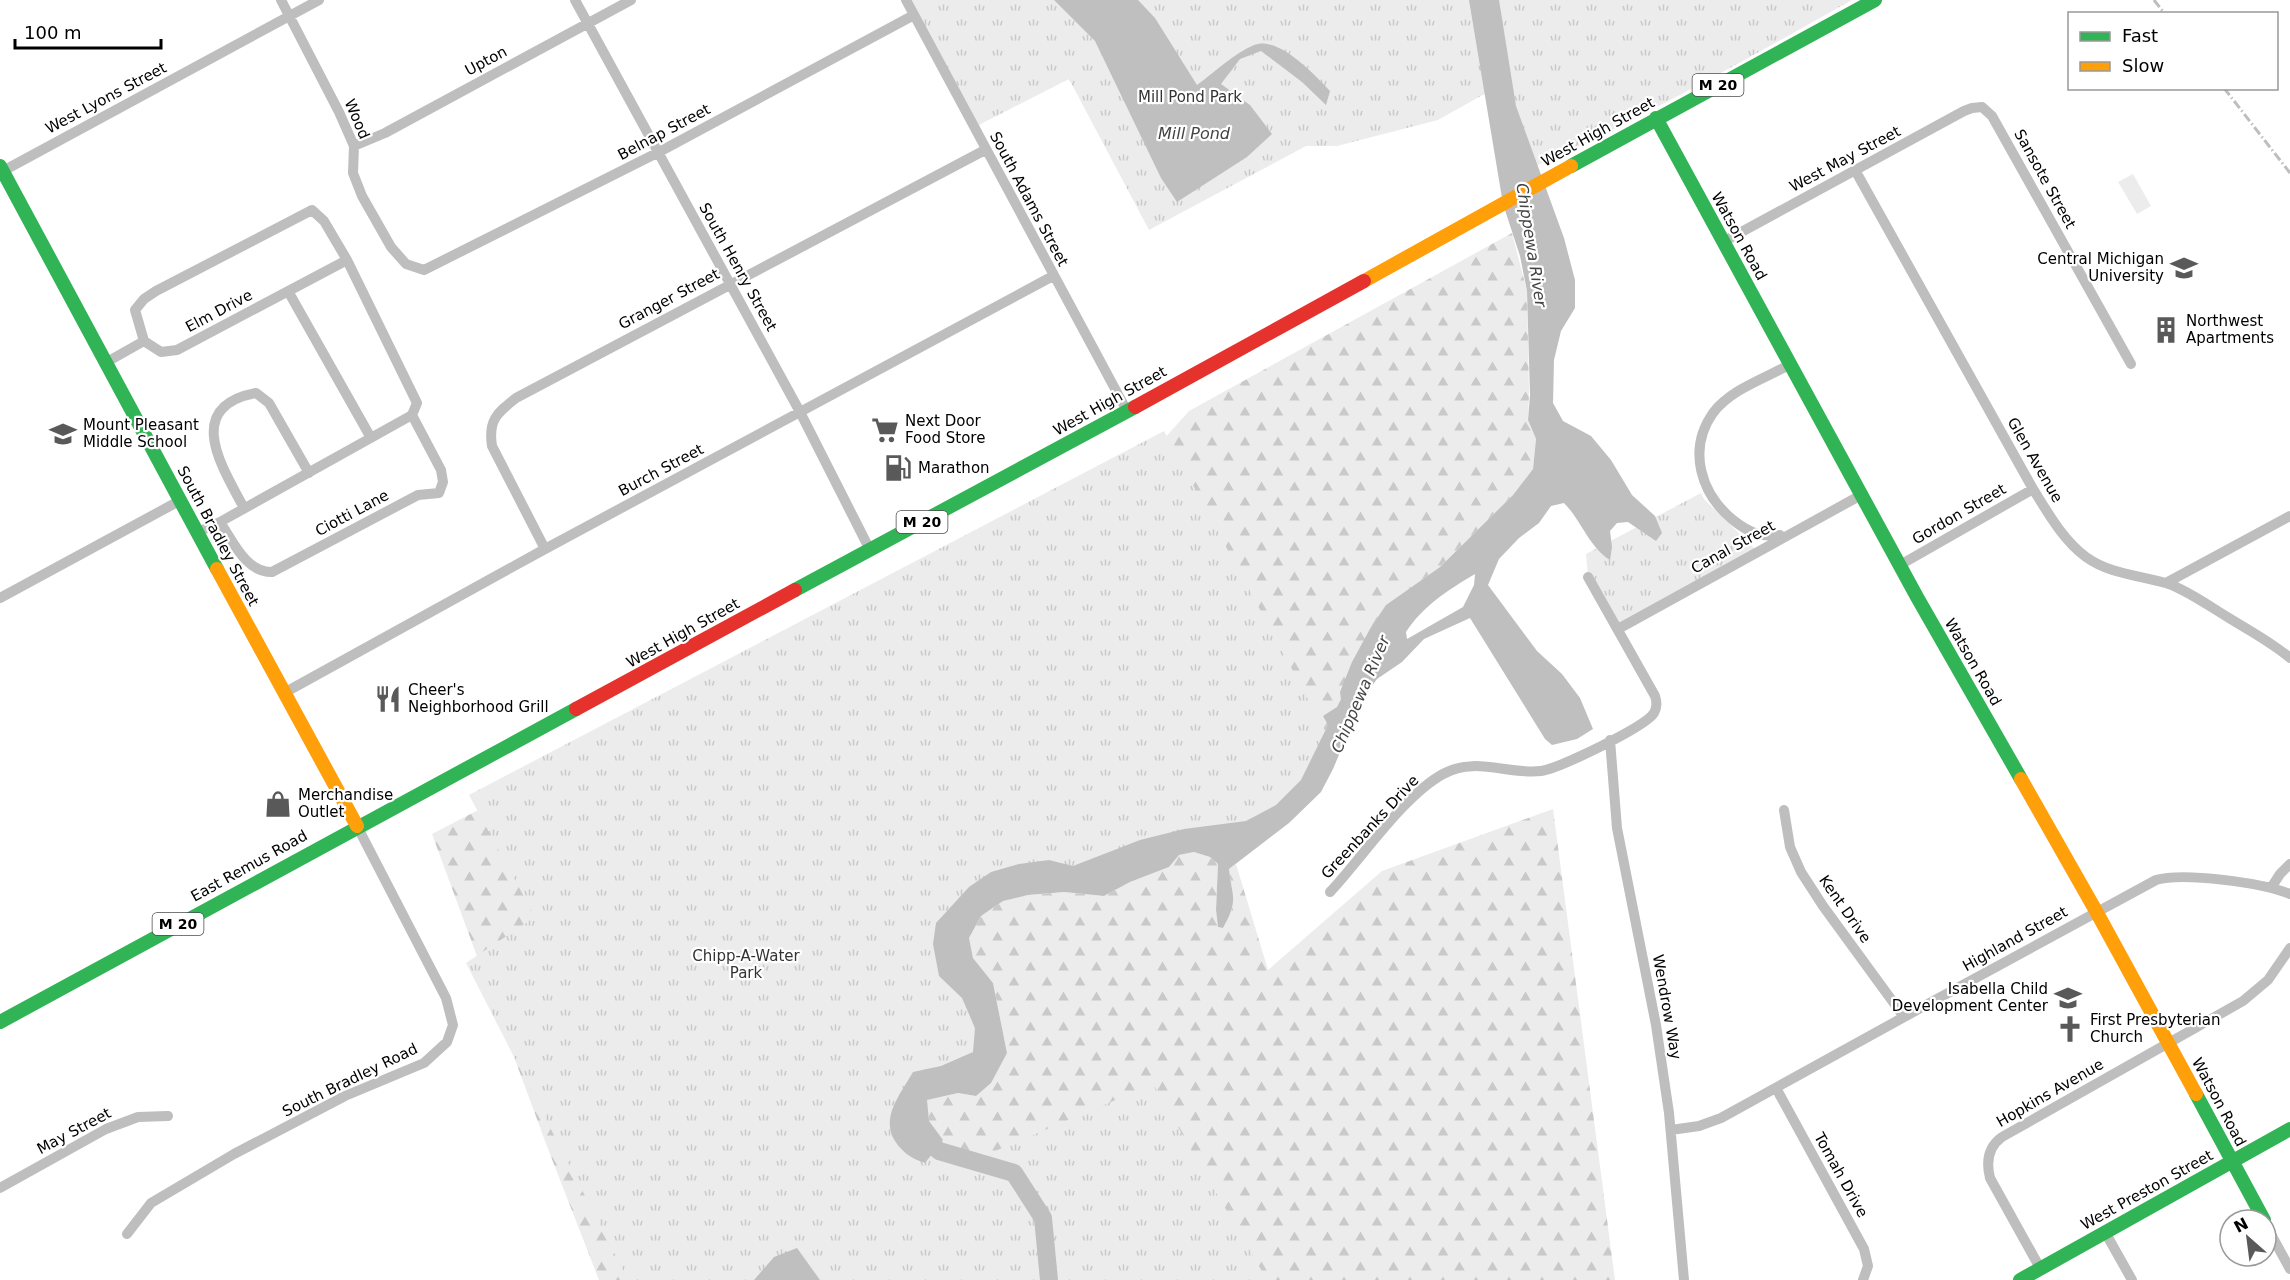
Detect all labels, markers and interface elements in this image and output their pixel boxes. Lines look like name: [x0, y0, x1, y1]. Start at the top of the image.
scale bar: [15, 12, 160, 50]
legend: [2068, 12, 2278, 90]
text: 100 m: [24, 22, 82, 43]
text: Fast: [2122, 25, 2158, 46]
street label: Upton: [462, 42, 510, 80]
text: Slow: [2122, 55, 2164, 76]
street label: West Lyons Street: [42, 58, 170, 137]
road number: M 20: [1692, 74, 1744, 96]
park label: Mill Pond Park: [1138, 88, 1242, 106]
street label: West High Street: [1538, 93, 1658, 171]
street label: Wood: [341, 96, 373, 142]
street label: Belnap Street: [615, 100, 713, 164]
street label: West May Street: [1786, 122, 1904, 196]
water label: Mill Pond: [1158, 124, 1231, 143]
street label: Sansote Street: [2010, 126, 2080, 232]
street label: South Adams Street: [986, 129, 1072, 269]
water label: Chippewa River: [1512, 182, 1551, 310]
street label: Watson Road: [1707, 189, 1771, 283]
street label: South Henry Street: [695, 200, 781, 334]
place label: Central Michigan University: [2037, 250, 2164, 285]
school or university icon: Central Michigan University: [2169, 253, 2199, 283]
street label: Granger Street: [615, 265, 723, 333]
street label: Elm Drive: [183, 286, 255, 336]
place label: Northwest Apartments: [2186, 312, 2274, 347]
building icon: Northwest Apartments: [2151, 315, 2181, 345]
street label: West High Street: [1050, 362, 1170, 440]
place label: Next Door Food Store: [905, 412, 985, 447]
street label: Glen Avenue: [2003, 414, 2067, 506]
supermarket icon: Next Door Food Store: [870, 415, 900, 445]
place label: Mount Pleasant Middle School: [83, 416, 199, 451]
school or university icon: Mount Pleasant Middle School: [48, 419, 78, 449]
street label: Burch Street: [615, 440, 707, 500]
fuel station icon: Marathon: [883, 453, 913, 483]
place label: Marathon: [918, 459, 990, 477]
street label: South Bradley Street: [173, 463, 263, 609]
street label: Gordon Street: [1909, 480, 2009, 548]
street label: Ciotti Lane: [312, 486, 392, 540]
road number: M 20: [896, 511, 948, 533]
street label: Canal Street: [1688, 517, 1778, 577]
street label: West High Street: [623, 594, 743, 672]
street label: Watson Road: [1941, 615, 2005, 709]
water label: Chippewa River: [1327, 631, 1394, 756]
place label: Cheer's Neighborhood Grill: [408, 681, 549, 716]
restaurant icon: Cheer's Neighborhood Grill: [373, 684, 403, 714]
street label: Greenbanks Drive: [1317, 772, 1423, 882]
place label: Merchandise Outlet: [298, 786, 393, 821]
shop icon: Merchandise Outlet: [263, 789, 293, 819]
street label: East Remus Road: [188, 827, 310, 905]
street label: Kent Drive: [1815, 872, 1875, 946]
street label: Highland Street: [1959, 903, 2071, 975]
road number: M 20: [152, 913, 204, 935]
park label: Chipp-A-Water Park: [692, 947, 801, 982]
street label: Wendrow Way: [1649, 953, 1685, 1061]
place label: Isabella Child Development Center: [1892, 980, 2049, 1015]
school or university icon: Isabella Child Development Center: [2053, 983, 2083, 1013]
place label: First Presbyterian Church: [2090, 1011, 2221, 1046]
church icon: First Presbyterian Church: [2055, 1014, 2085, 1044]
street label: South Bradley Road: [279, 1039, 421, 1121]
street label: Hopkins Avenue: [1993, 1055, 2107, 1131]
street label: Watson Road: [2188, 1055, 2250, 1149]
street label: May Street: [34, 1104, 114, 1158]
street label: Tomah Drive: [1810, 1129, 1872, 1220]
street label: West Preston Street: [2078, 1146, 2216, 1234]
north arrow: [2218, 1208, 2278, 1268]
text: N: [2231, 1214, 2252, 1237]

